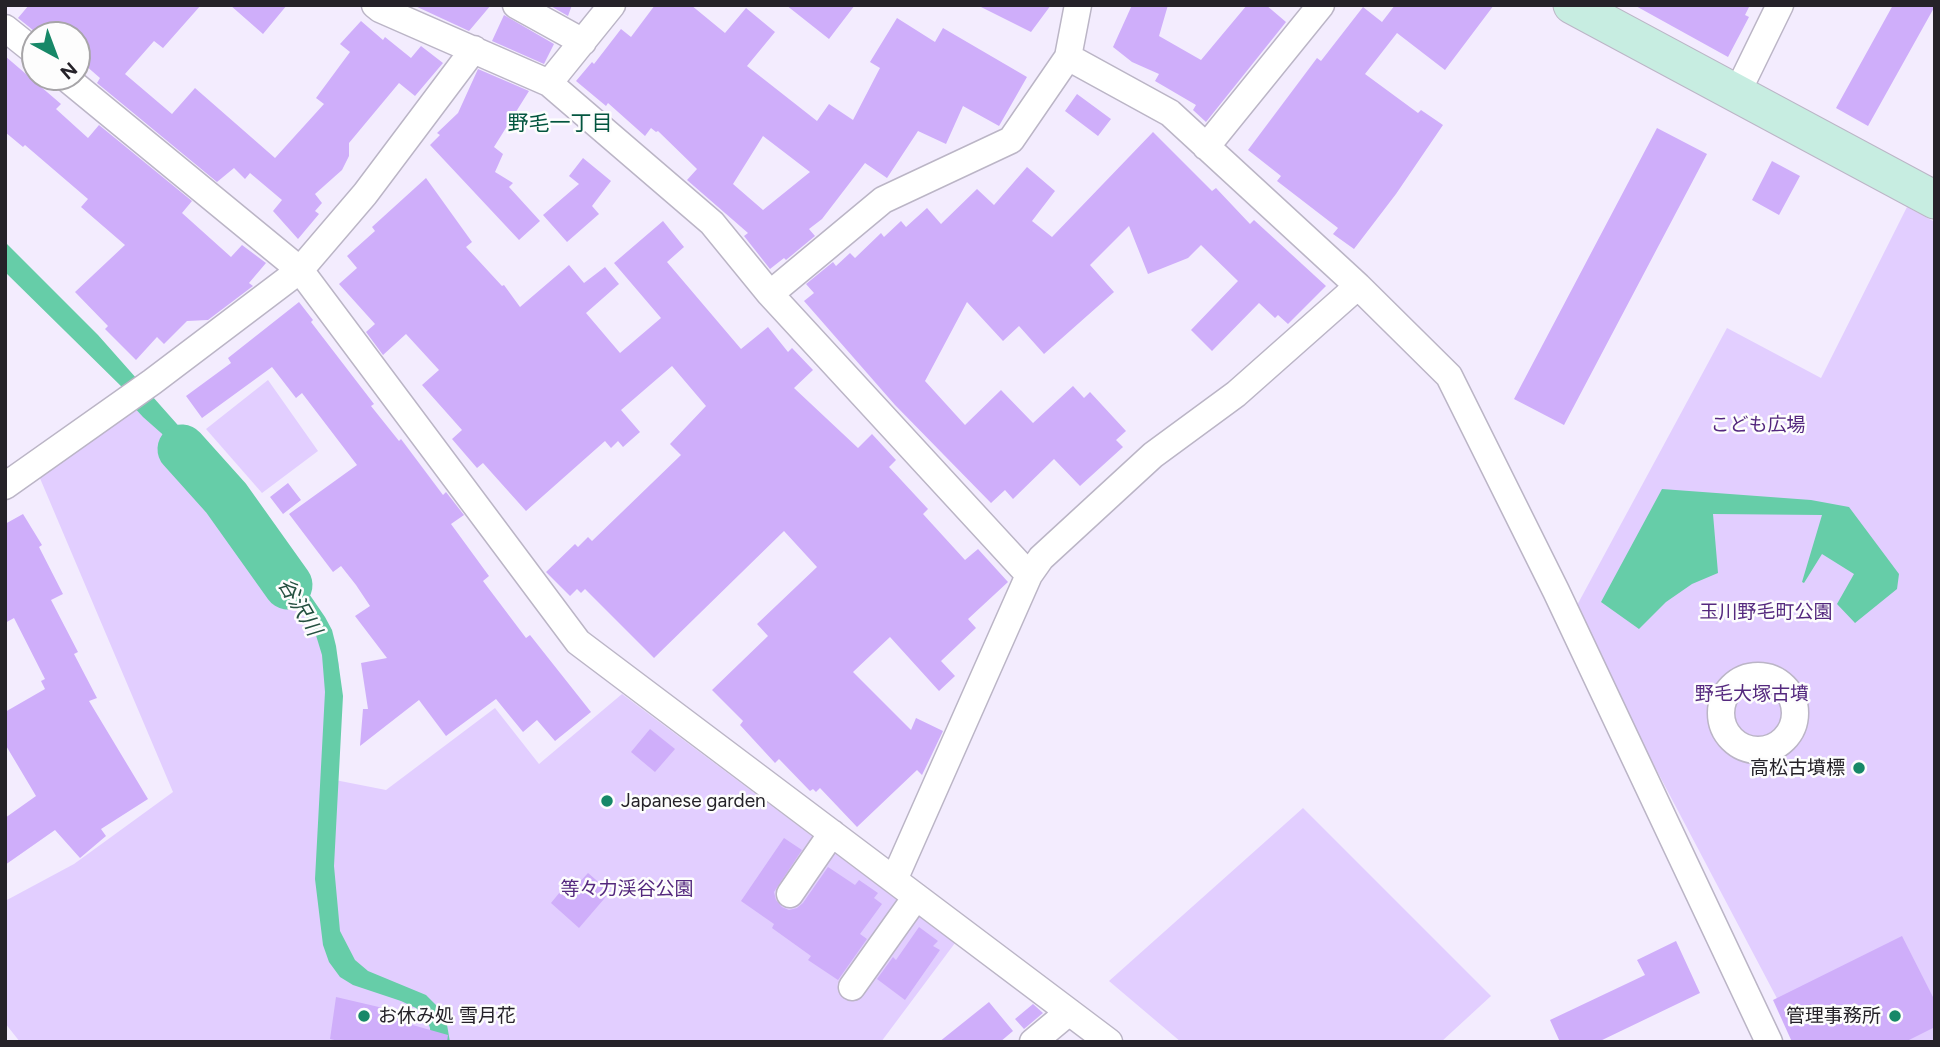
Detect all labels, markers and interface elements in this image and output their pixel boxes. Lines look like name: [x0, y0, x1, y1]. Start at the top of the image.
north arrow: [21, 21, 91, 91]
text: N: [56, 57, 82, 84]
district label: 野毛一丁目: [508, 111, 612, 137]
park label: こども広場: [1711, 414, 1805, 436]
water label: 谷沢川: [272, 574, 326, 640]
park label: 玉川野毛町公園: [1700, 601, 1832, 623]
park label: 野毛大塚古墳: [1695, 683, 1809, 705]
place label: 高松古墳標: [1750, 757, 1845, 779]
marker: 高松古墳標: [1851, 760, 1867, 776]
place label: Japanese garden: [621, 790, 766, 812]
marker: Japanese garden: [599, 793, 615, 809]
park label: 等々力渓谷公園: [561, 878, 693, 900]
place label: お休み処 雪月花: [378, 1005, 516, 1027]
place label: 管理事務所: [1786, 1005, 1881, 1027]
marker: お休み処 雪月花: [356, 1008, 372, 1024]
marker: 管理事務所: [1887, 1008, 1903, 1024]

